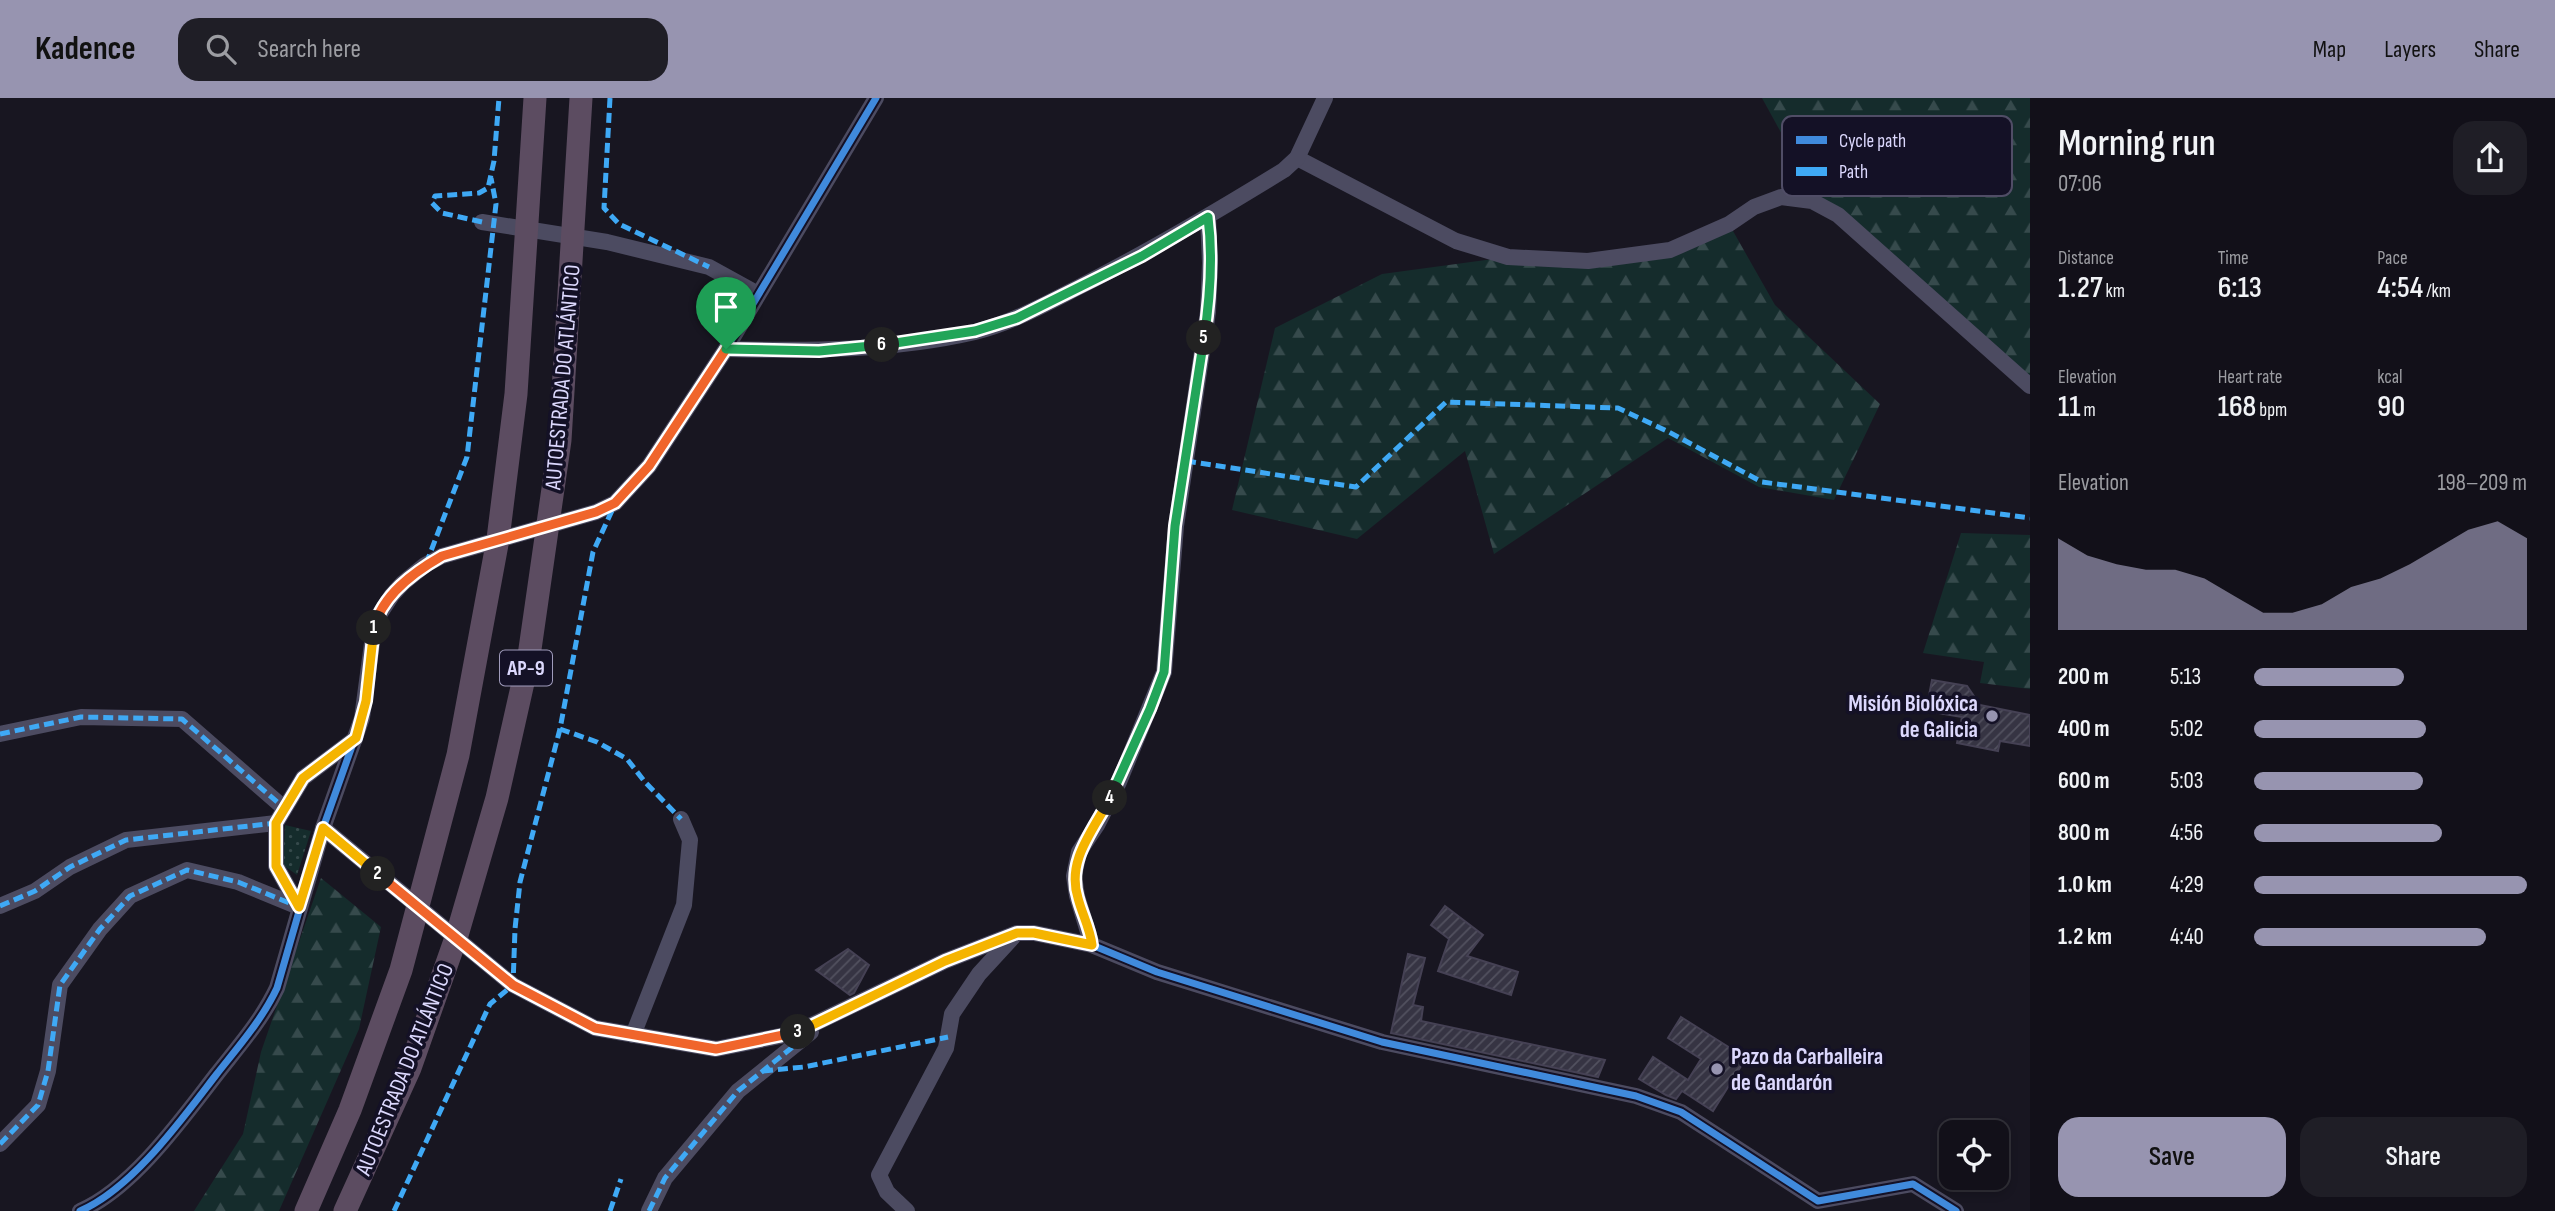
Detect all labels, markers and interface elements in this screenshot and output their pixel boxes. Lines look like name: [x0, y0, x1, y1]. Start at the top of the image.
search box: [178, 18, 668, 81]
text: Kadence: [35, 29, 136, 69]
icon: search: [202, 30, 240, 68]
text: Search here: [258, 34, 361, 65]
text: Map: [2313, 35, 2346, 64]
text: Layers: [2384, 35, 2436, 64]
text: Share: [2474, 35, 2520, 64]
legend: [1782, 116, 2012, 196]
text: Morning run: [2058, 121, 2216, 166]
button: share: [2453, 121, 2527, 195]
text: Cycle path: [1839, 130, 1906, 153]
text: Path: [1839, 161, 1868, 184]
text: 07:06: [2058, 170, 2102, 198]
text: Distance: [2058, 247, 2114, 270]
text: Time: [2218, 247, 2249, 270]
text: Pace: [2377, 247, 2408, 270]
street label: AUTOESTRADA DO ATLÁNTICO: [539, 263, 587, 492]
text: 1.27: [2058, 270, 2103, 306]
text: 6:13: [2218, 270, 2262, 306]
text: 4:54: [2377, 270, 2423, 306]
pin: [696, 277, 756, 349]
text: km: [2103, 280, 2125, 303]
text: /km: [2423, 280, 2451, 303]
icon: arrive: [707, 288, 745, 326]
pin: 5: [1186, 320, 1222, 356]
text: 5: [1199, 326, 1208, 349]
pin: 6: [864, 328, 900, 362]
text: 6: [877, 333, 886, 356]
text: Elevation: [2058, 366, 2117, 389]
text: Heart rate: [2218, 366, 2283, 389]
text: kcal: [2377, 366, 2402, 389]
text: 11: [2058, 389, 2080, 425]
text: 168: [2218, 389, 2256, 425]
text: 90: [2377, 389, 2405, 425]
text: m: [2080, 399, 2096, 422]
text: bpm: [2256, 399, 2287, 422]
text: Elevation: [2058, 469, 2129, 497]
text: 198–209 m: [2438, 469, 2527, 497]
pin: 1: [356, 610, 392, 646]
text: 1: [370, 616, 377, 639]
road number: AP-9: [500, 650, 552, 686]
text: 200 m: [2058, 663, 2109, 691]
text: 5:13: [2170, 663, 2201, 691]
place label: Misión Biolóxica de Galicia: [1848, 690, 1978, 744]
marker: Misión Biolóxica de Galicia: [1984, 708, 2000, 724]
text: 400 m: [2058, 715, 2109, 743]
text: 5:02: [2170, 715, 2203, 743]
text: 600 m: [2058, 767, 2110, 795]
text: 5:03: [2170, 767, 2203, 795]
pin: 4: [1092, 780, 1128, 816]
text: 4: [1105, 786, 1114, 809]
text: 800 m: [2058, 819, 2110, 847]
text: 4:56: [2170, 819, 2203, 847]
pin: 2: [360, 856, 396, 892]
text: 2: [373, 862, 382, 885]
text: 1.0 km: [2058, 871, 2112, 899]
text: 4:29: [2170, 871, 2204, 899]
text: 1.2 km: [2058, 923, 2112, 951]
text: 4:40: [2170, 923, 2204, 951]
street label: AUTOESTRADA DO ATLÁNTICO: [349, 959, 460, 1180]
pin: 3: [780, 1014, 816, 1049]
text: 3: [793, 1020, 802, 1043]
place label: Pazo da Carballeira de Gandarón: [1731, 1043, 1883, 1097]
marker: Pazo da Carballeira de Gandarón: [1709, 1061, 1725, 1077]
button: Save: [2058, 1117, 2286, 1197]
button: Share: [2300, 1117, 2527, 1197]
map controls: [1939, 1120, 2009, 1190]
button: locate: [1939, 1120, 2009, 1190]

